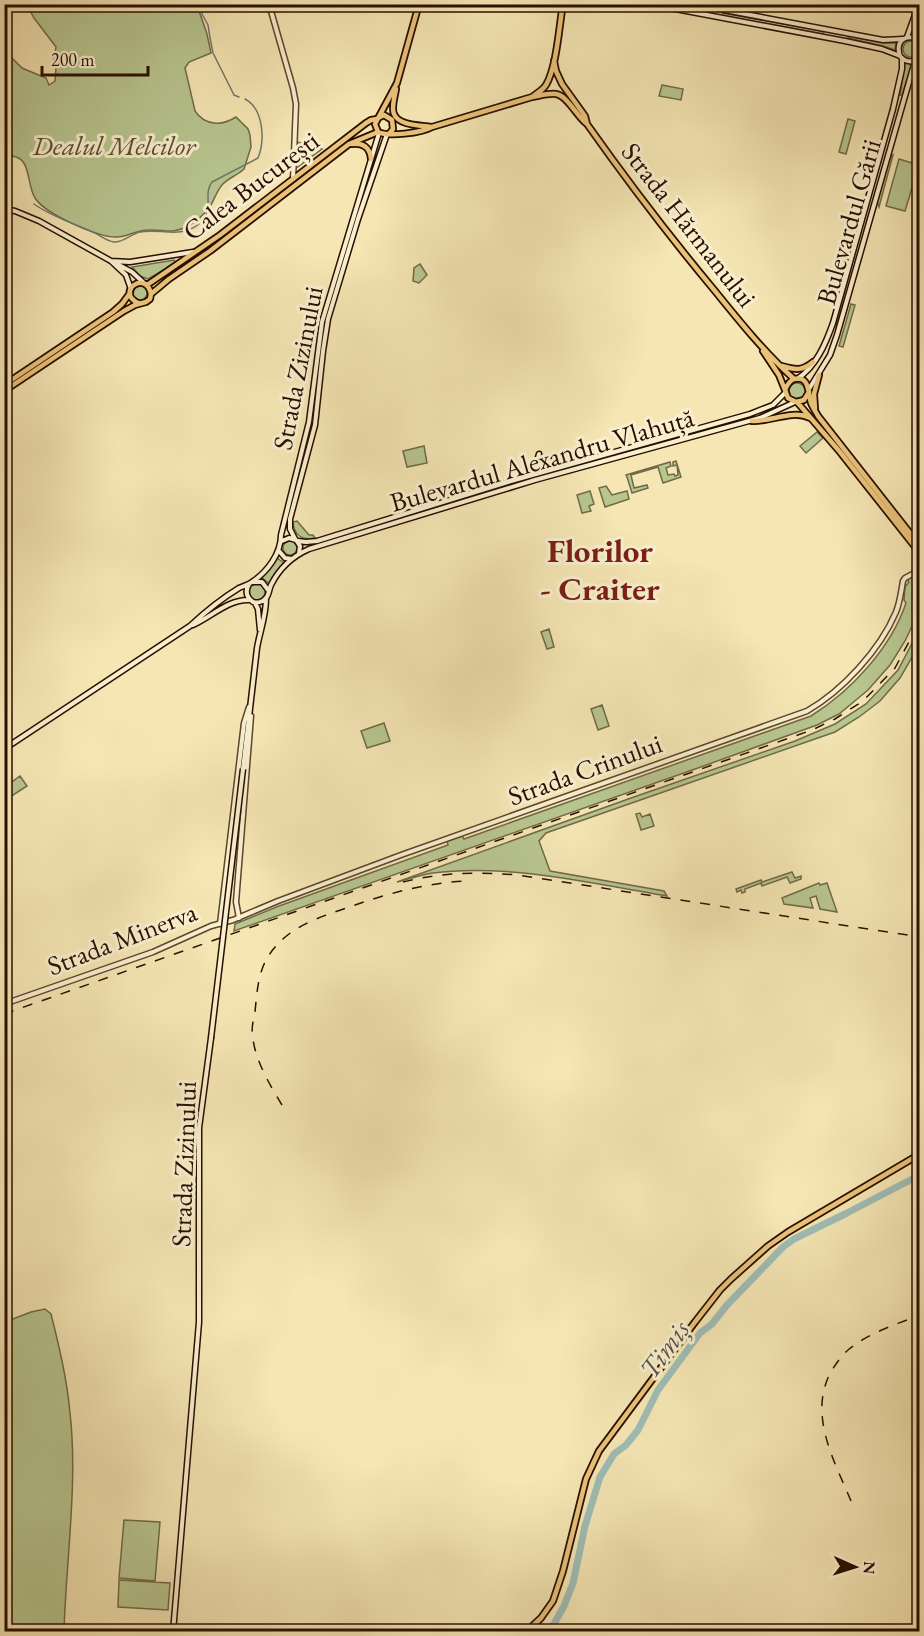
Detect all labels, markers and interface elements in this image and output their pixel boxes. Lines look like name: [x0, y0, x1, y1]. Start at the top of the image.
scale bar: [42, 39, 148, 77]
text: 200 m: [51, 48, 95, 71]
street label: Calea București: [176, 123, 326, 248]
park label: Dealul Melcilor: [31, 128, 197, 163]
street label: Strada Hărmanului: [614, 135, 765, 315]
street label: Bulevardul Gării: [808, 135, 889, 309]
street label: Strada Zizinului: [264, 283, 331, 453]
street label: Bulevardul Alexandru Vlahuță: [386, 399, 698, 520]
district label: Florilor - Craiter: [540, 529, 660, 610]
street label: Strada Crinului: [503, 725, 667, 814]
street label: Strada Minerva: [42, 894, 202, 983]
street label: Strada Zizinului: [163, 1080, 204, 1248]
water label: Timiș: [631, 1313, 697, 1385]
north arrow: [825, 1537, 885, 1597]
text: N: [859, 1561, 880, 1575]

